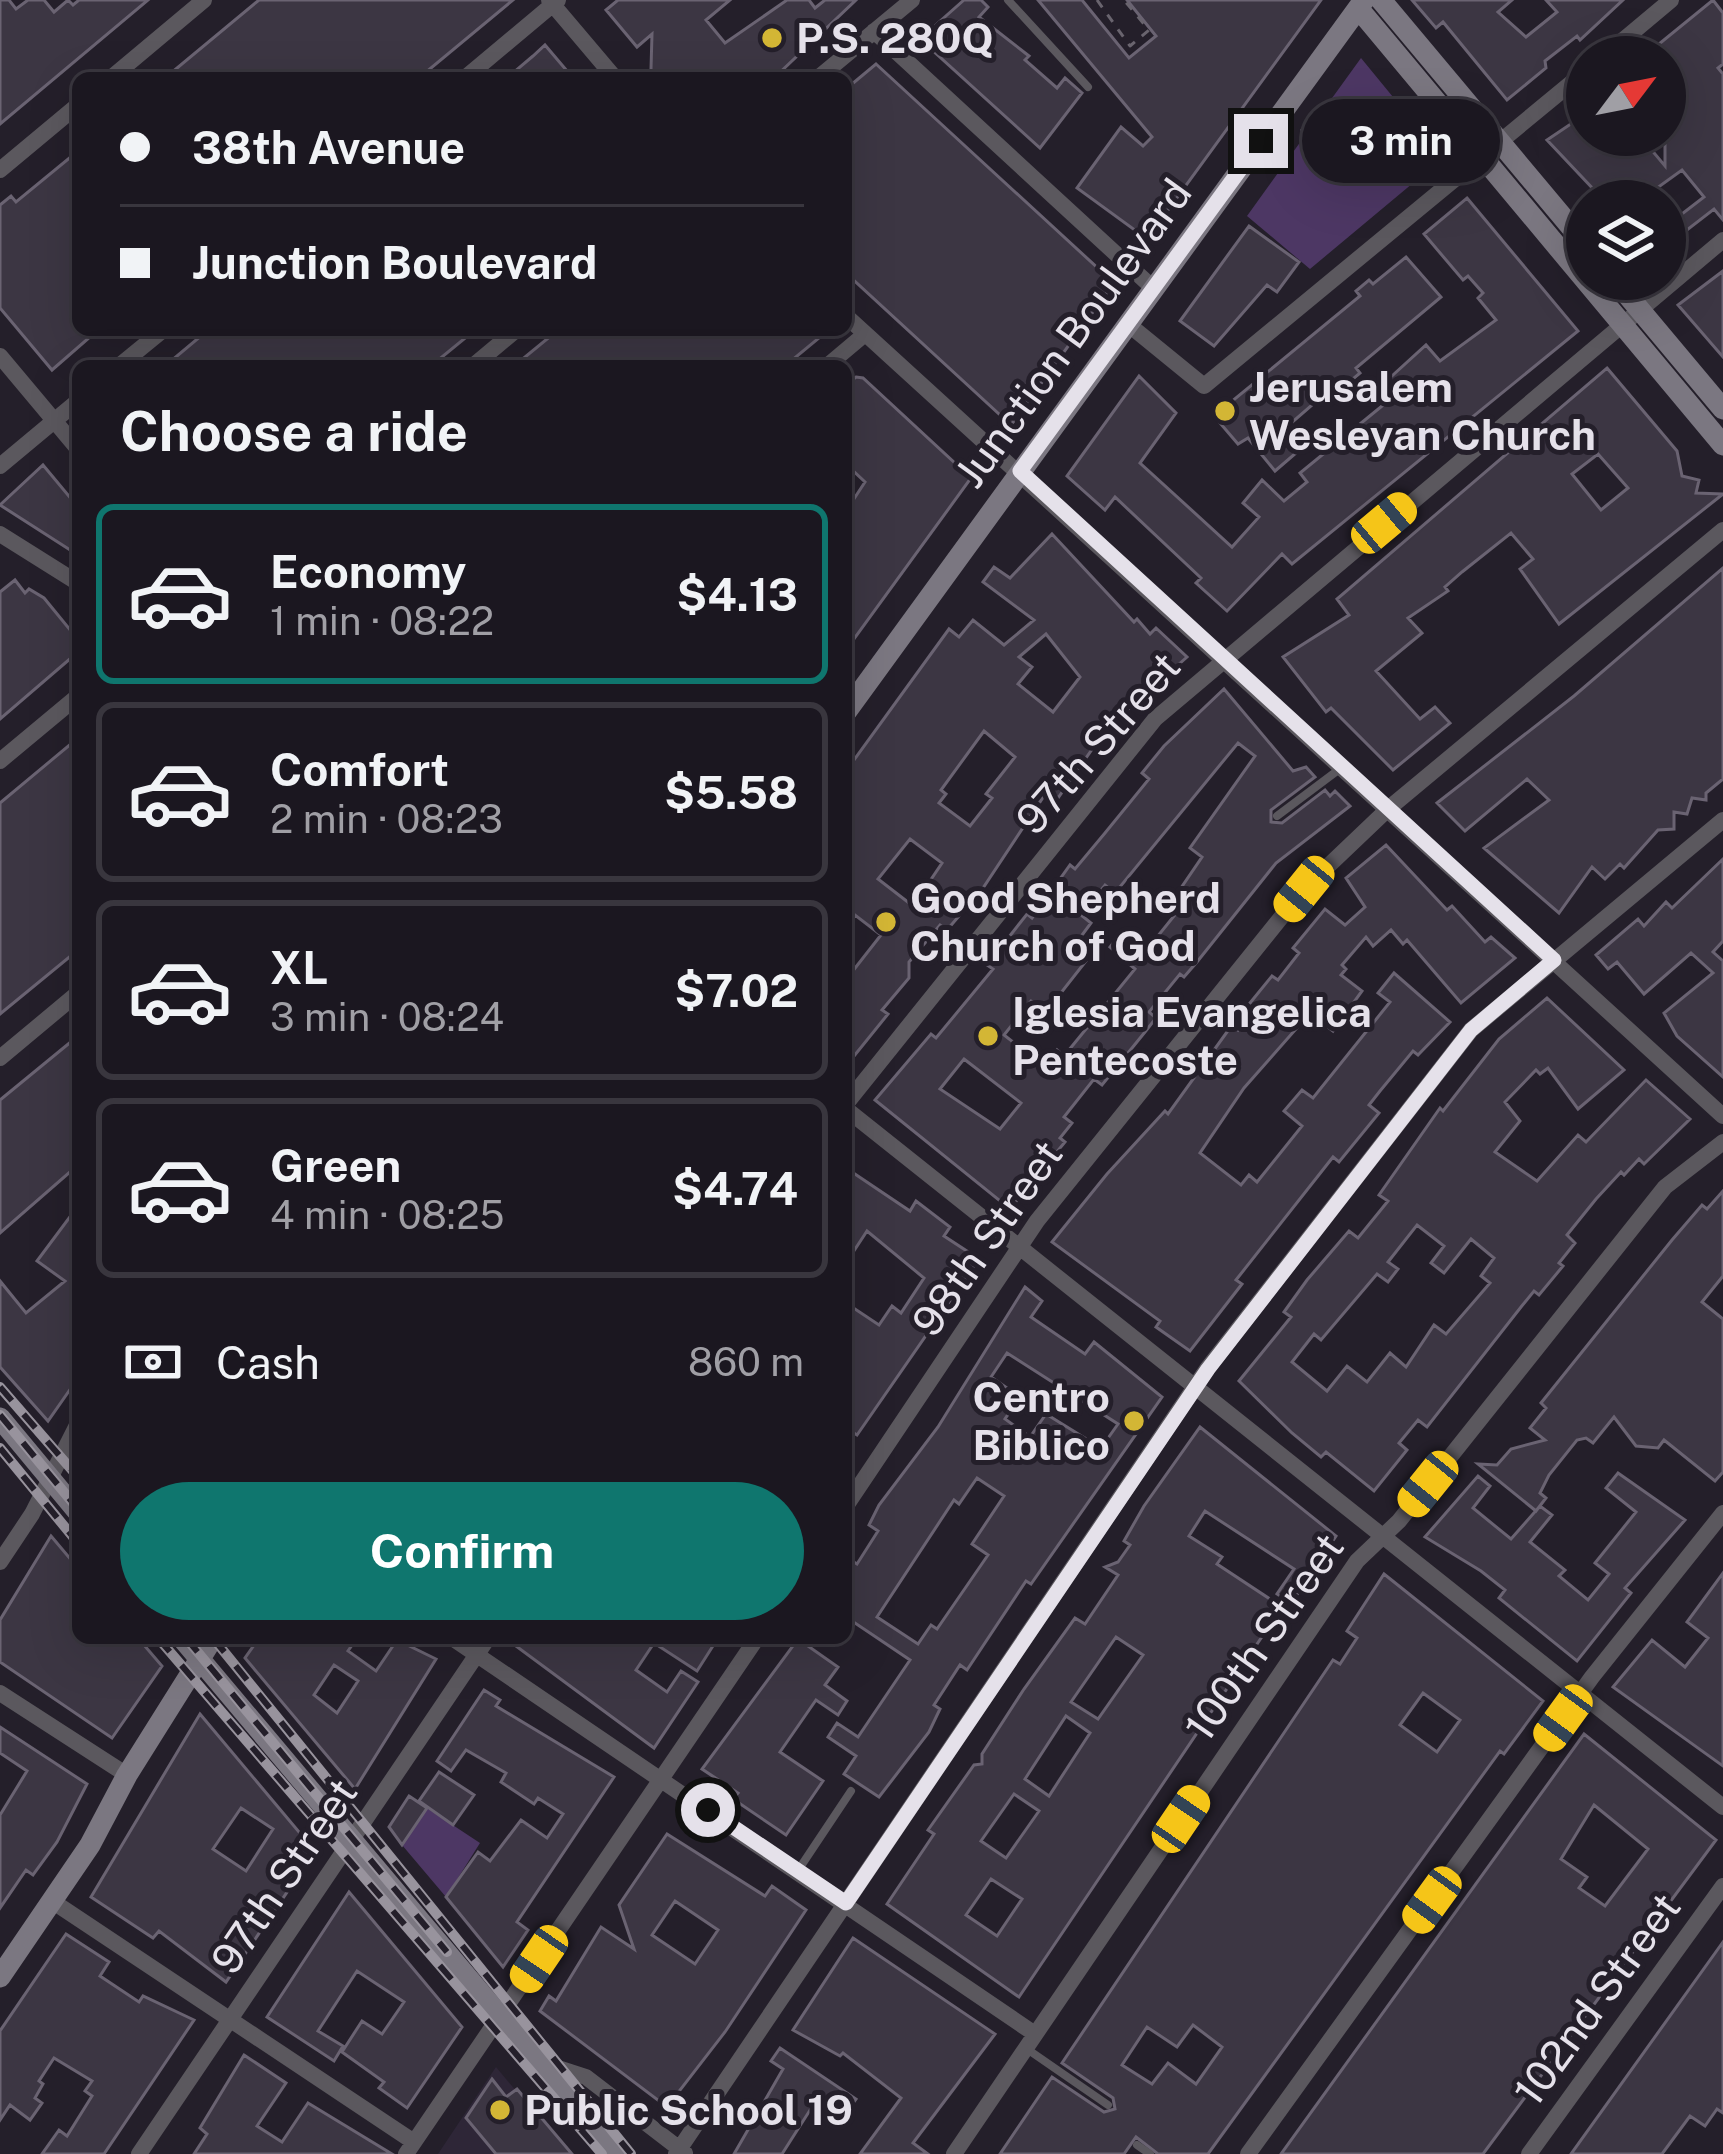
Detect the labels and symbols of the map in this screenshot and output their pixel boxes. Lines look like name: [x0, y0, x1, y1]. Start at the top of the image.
place label: P.S. 280Q: [796, 13, 994, 62]
marker: P.S. 280Q: [759, 25, 785, 51]
north arrow: [1566, 36, 1686, 156]
callout: 3 min: [1303, 99, 1501, 183]
route end: [1234, 114, 1288, 168]
street label: Junction Boulevard: [944, 169, 1201, 496]
place label: Jerusalem Wesleyan Church: [1249, 362, 1596, 459]
marker: Jerusalem Wesleyan Church: [1212, 398, 1238, 424]
car: [1345, 486, 1423, 560]
street label: 97th Street: [1006, 642, 1190, 843]
car: [1267, 850, 1341, 928]
place label: Good Shepherd Church of God: [910, 873, 1221, 970]
marker: Good Shepherd Church of God: [873, 909, 899, 935]
place label: Iglesia Evangelica Pentecoste: [1012, 987, 1372, 1084]
marker: Iglesia Evangelica Pentecoste: [975, 1023, 1001, 1049]
street label: 98th Street: [902, 1131, 1072, 1345]
place label: Centro Biblico: [972, 1372, 1110, 1469]
marker: Centro Biblico: [1121, 1408, 1147, 1434]
car: [1391, 1445, 1465, 1523]
street label: 100th Street: [1174, 1524, 1353, 1750]
car: [1527, 1678, 1599, 1758]
street label: 97th Street: [201, 1769, 367, 1982]
car: [1146, 1779, 1216, 1859]
route start: [681, 1783, 735, 1837]
car: [1396, 1860, 1468, 1940]
street label: 102nd Street: [1503, 1883, 1690, 2114]
car: [504, 1919, 574, 1999]
place label: Public School 19: [524, 2085, 853, 2134]
marker: Public School 19: [487, 2097, 513, 2123]

